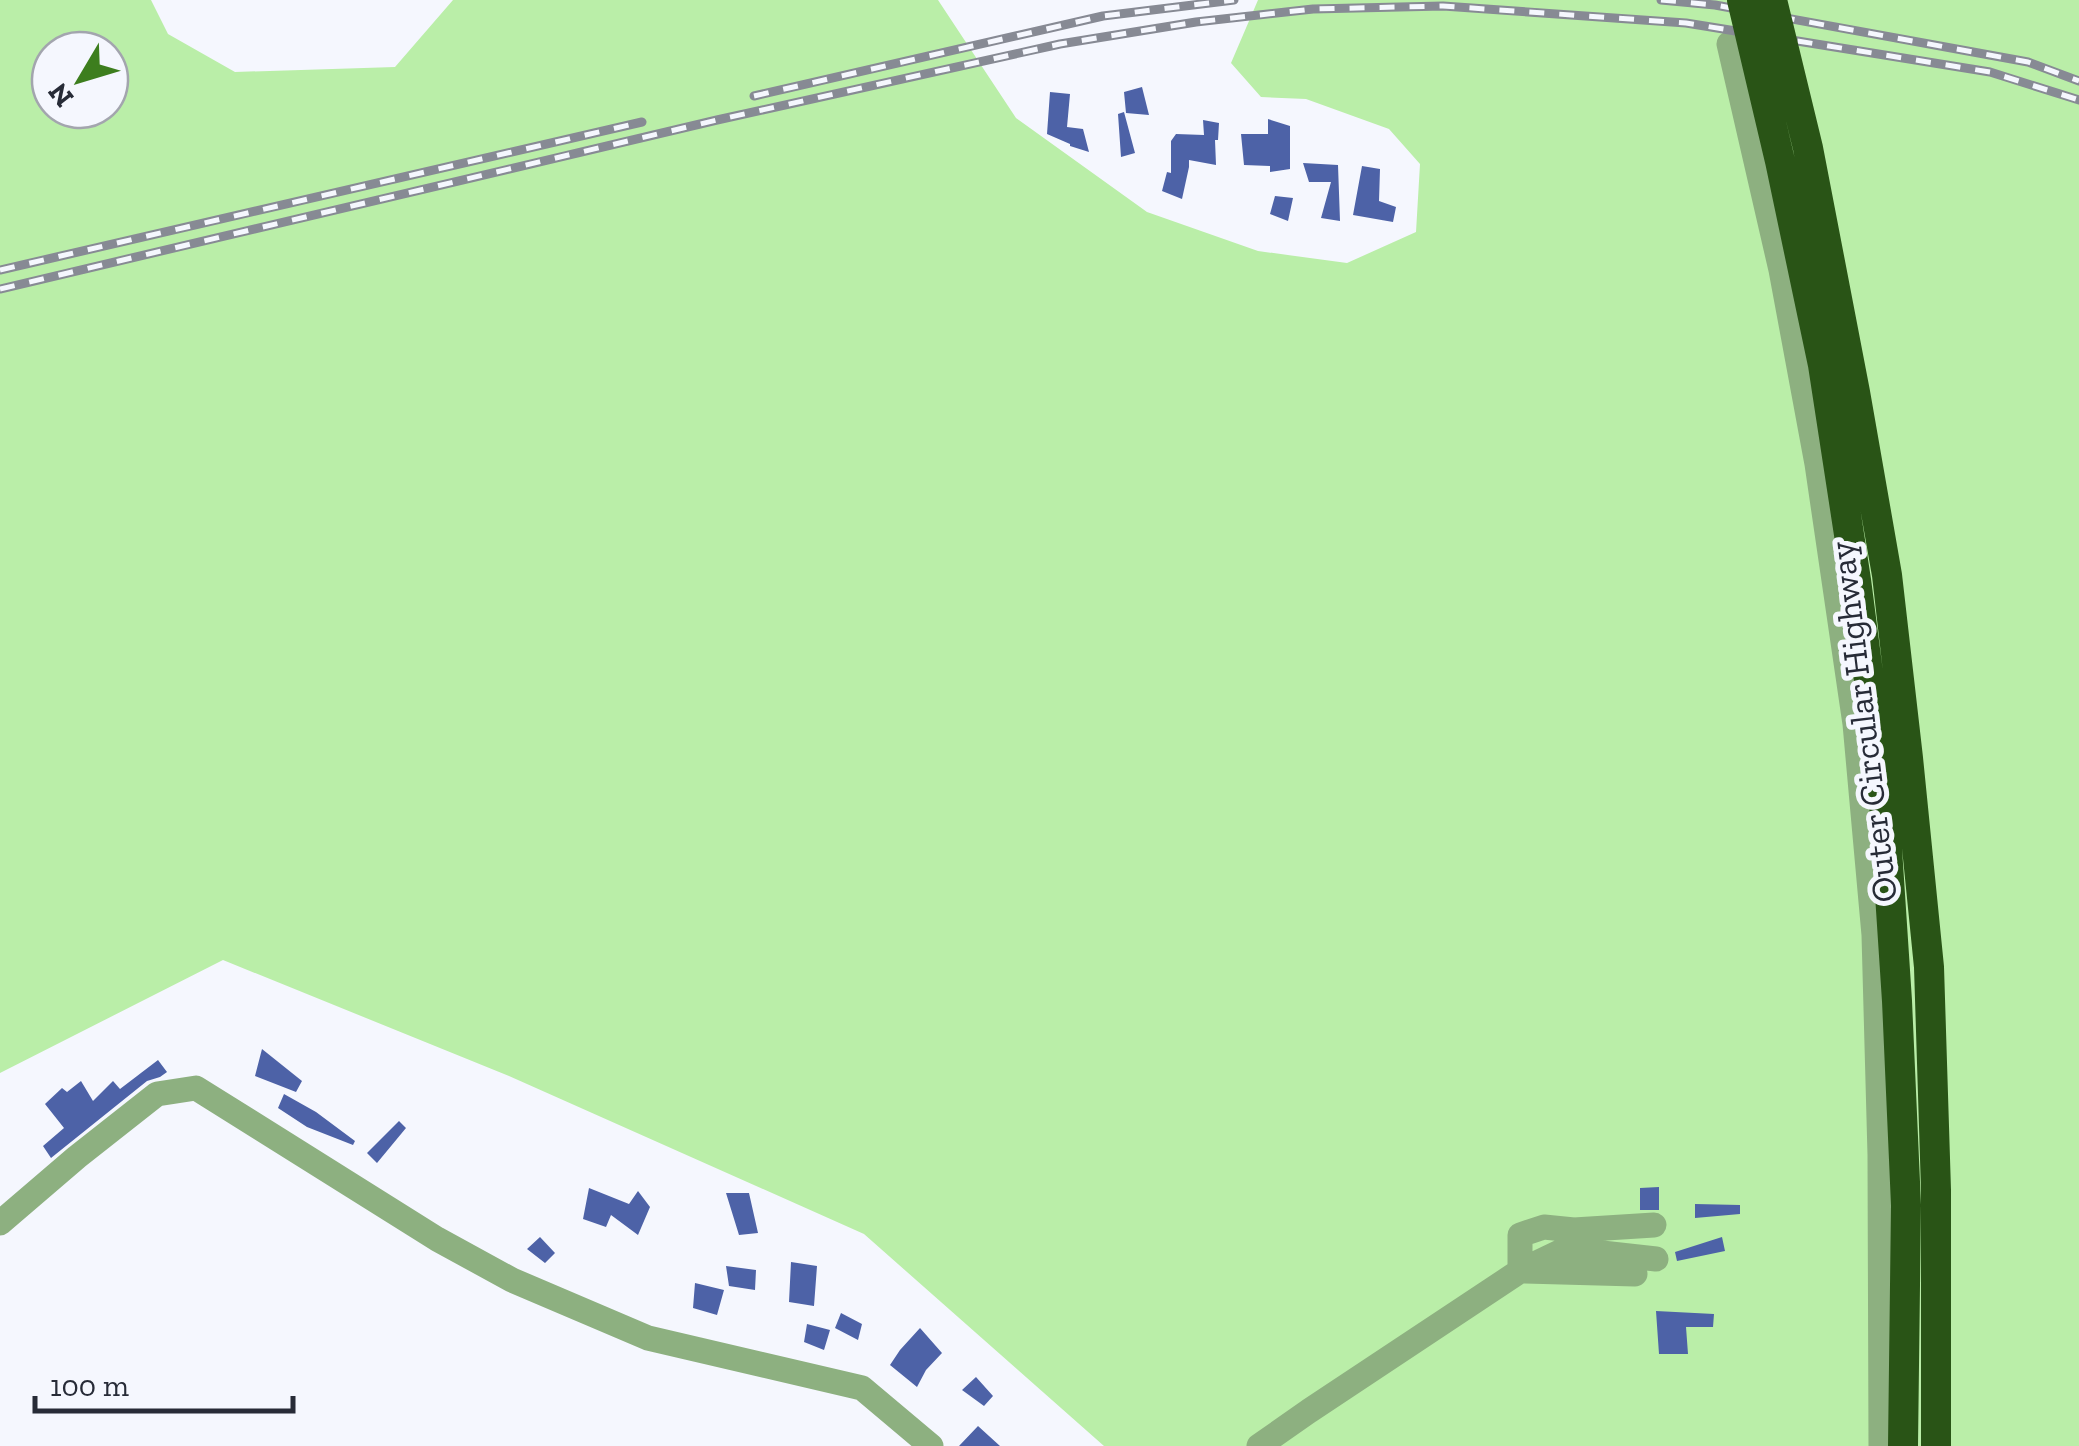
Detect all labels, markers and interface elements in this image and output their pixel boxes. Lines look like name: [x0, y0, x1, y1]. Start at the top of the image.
north arrow: [30, 30, 130, 130]
text: N: [41, 77, 80, 114]
street label: Outer Circular Highway: [1820, 539, 1906, 905]
scale bar: [35, 1351, 292, 1413]
text: 100 m: [50, 1368, 129, 1404]

